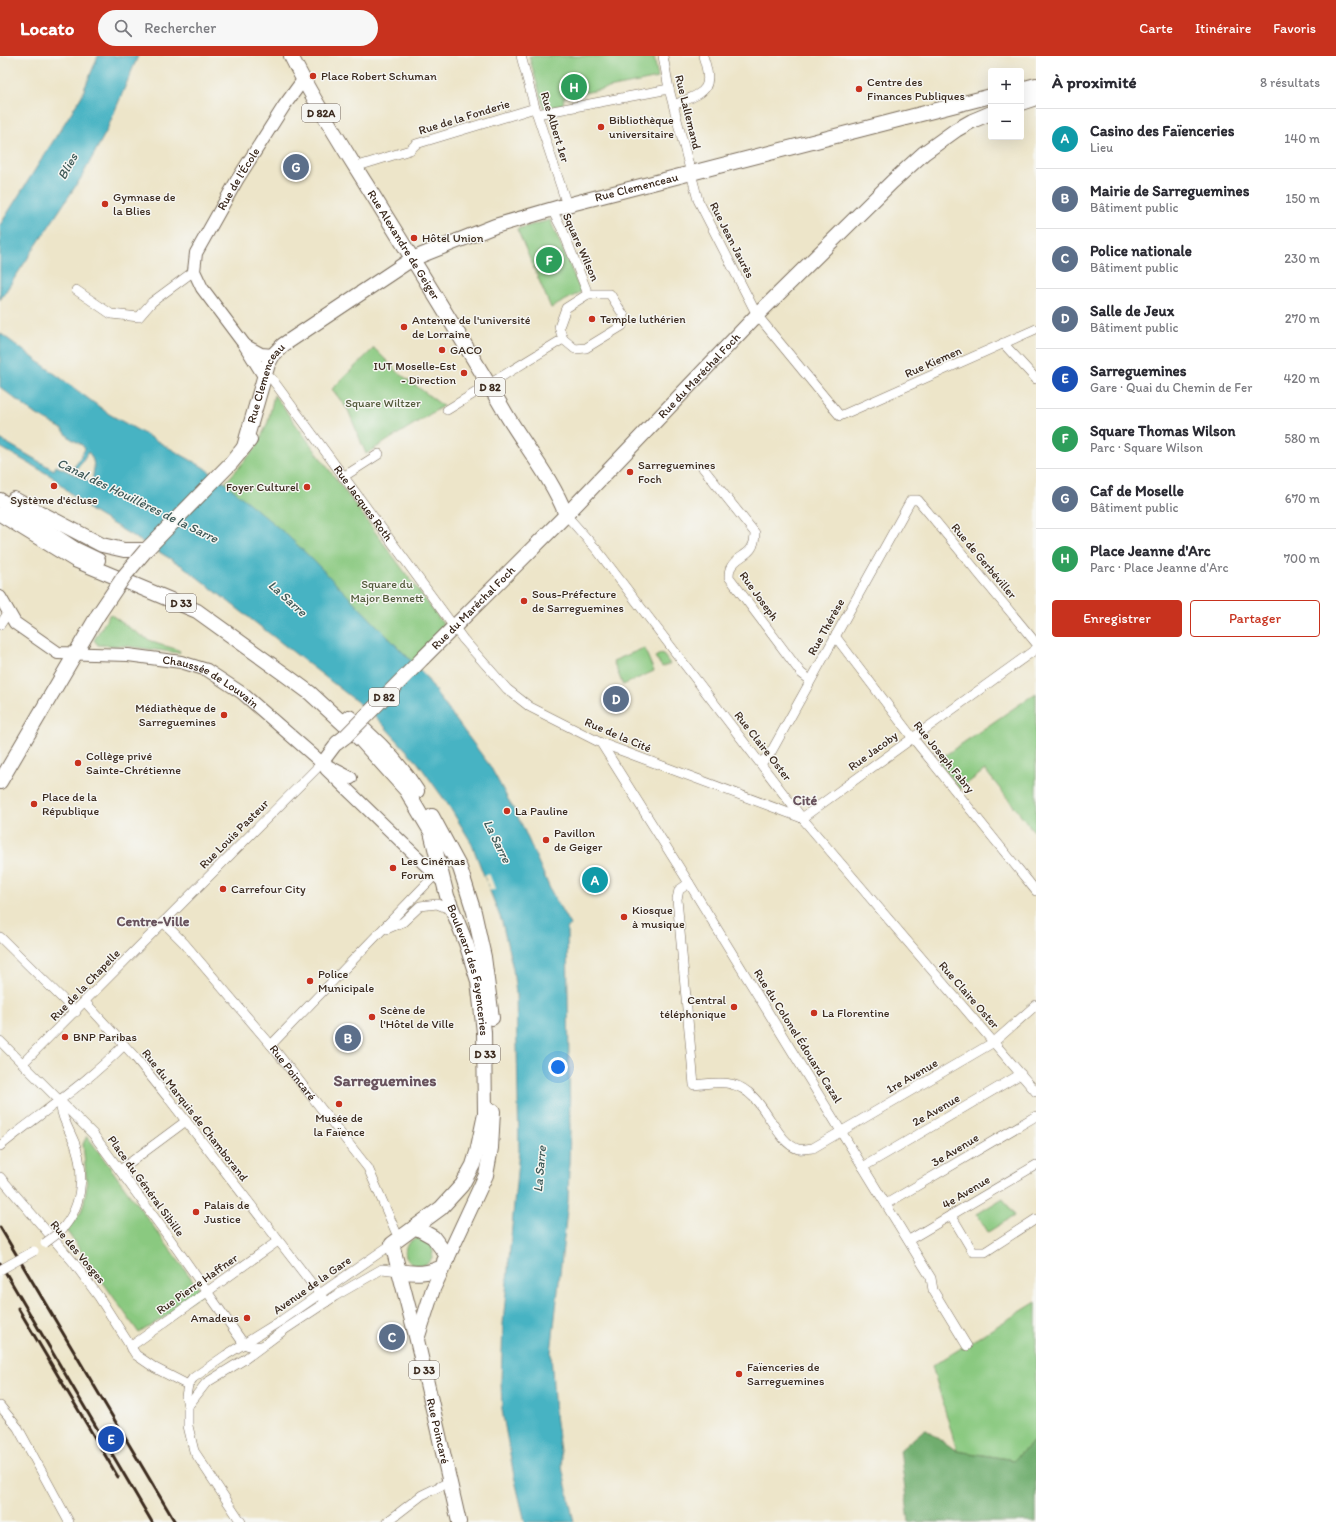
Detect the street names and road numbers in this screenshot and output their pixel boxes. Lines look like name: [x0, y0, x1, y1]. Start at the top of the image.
street label: Rue Lallemand: [672, 73, 704, 151]
street label: Rue Albert 1er: [538, 90, 573, 164]
street label: Rue de la Fonderie: [417, 96, 512, 138]
road number: D 82A: [302, 104, 340, 122]
street label: Rue de l'École: [214, 145, 263, 213]
street label: Rue Clemenceau: [593, 170, 680, 205]
street label: Rue Alexandre de Geiger: [365, 188, 443, 303]
street label: Rue Jean Jaurès: [707, 200, 757, 280]
street label: Square Wilson: [560, 211, 602, 284]
street label: Rue du Maréchal Foch: [655, 330, 744, 421]
street label: Rue Clemenceau: [244, 340, 288, 425]
street label: Rue Kiemen: [902, 343, 964, 381]
road number: D 82: [475, 378, 505, 396]
street label: Rue Jacques Roth: [331, 463, 396, 544]
street label: Rue de Gerbéviller: [948, 521, 1020, 602]
street label: Rue du Maréchal Foch: [428, 563, 518, 653]
street label: Rue Joseph: [737, 569, 782, 624]
road number: D 33: [166, 594, 196, 612]
street label: Rue Thérèse: [805, 596, 847, 658]
street label: Chaussée de Louvain: [162, 653, 262, 711]
road number: D 82: [369, 688, 399, 706]
street label: Rue Claire Oster: [731, 708, 795, 784]
street label: Rue de la Cité: [583, 715, 654, 755]
street label: Rue Joseph Fabry: [911, 718, 977, 796]
street label: Rue Jacoby: [846, 728, 901, 774]
street label: Rue Louis Pasteur: [196, 796, 272, 872]
street label: Boulevard des Fayenceries: [444, 902, 491, 1036]
street label: Rue de la Chapelle: [47, 946, 123, 1024]
street label: Rue Claire Oster: [936, 959, 1002, 1032]
street label: Rue du Colonel Édouard Cazal: [751, 967, 845, 1106]
street label: Rue Poincaré: [267, 1042, 319, 1104]
road number: D 33: [470, 1045, 500, 1063]
street label: Rue du Marquis de Chamborand: [139, 1046, 251, 1184]
street label: 1re Avenue: [884, 1056, 940, 1096]
street label: 2e Avenue: [910, 1091, 962, 1129]
street label: 3e Avenue: [929, 1130, 981, 1170]
street label: Place du Général Sibille: [105, 1133, 187, 1239]
street label: 4e Avenue: [940, 1172, 993, 1212]
street label: Rue des Vosges: [48, 1218, 108, 1286]
street label: Rue Pierre Haffner: [154, 1251, 241, 1317]
street label: Avenue de la Gare: [270, 1253, 354, 1317]
road number: D 33: [409, 1361, 439, 1379]
street label: Rue Poincaré: [424, 1397, 452, 1465]

